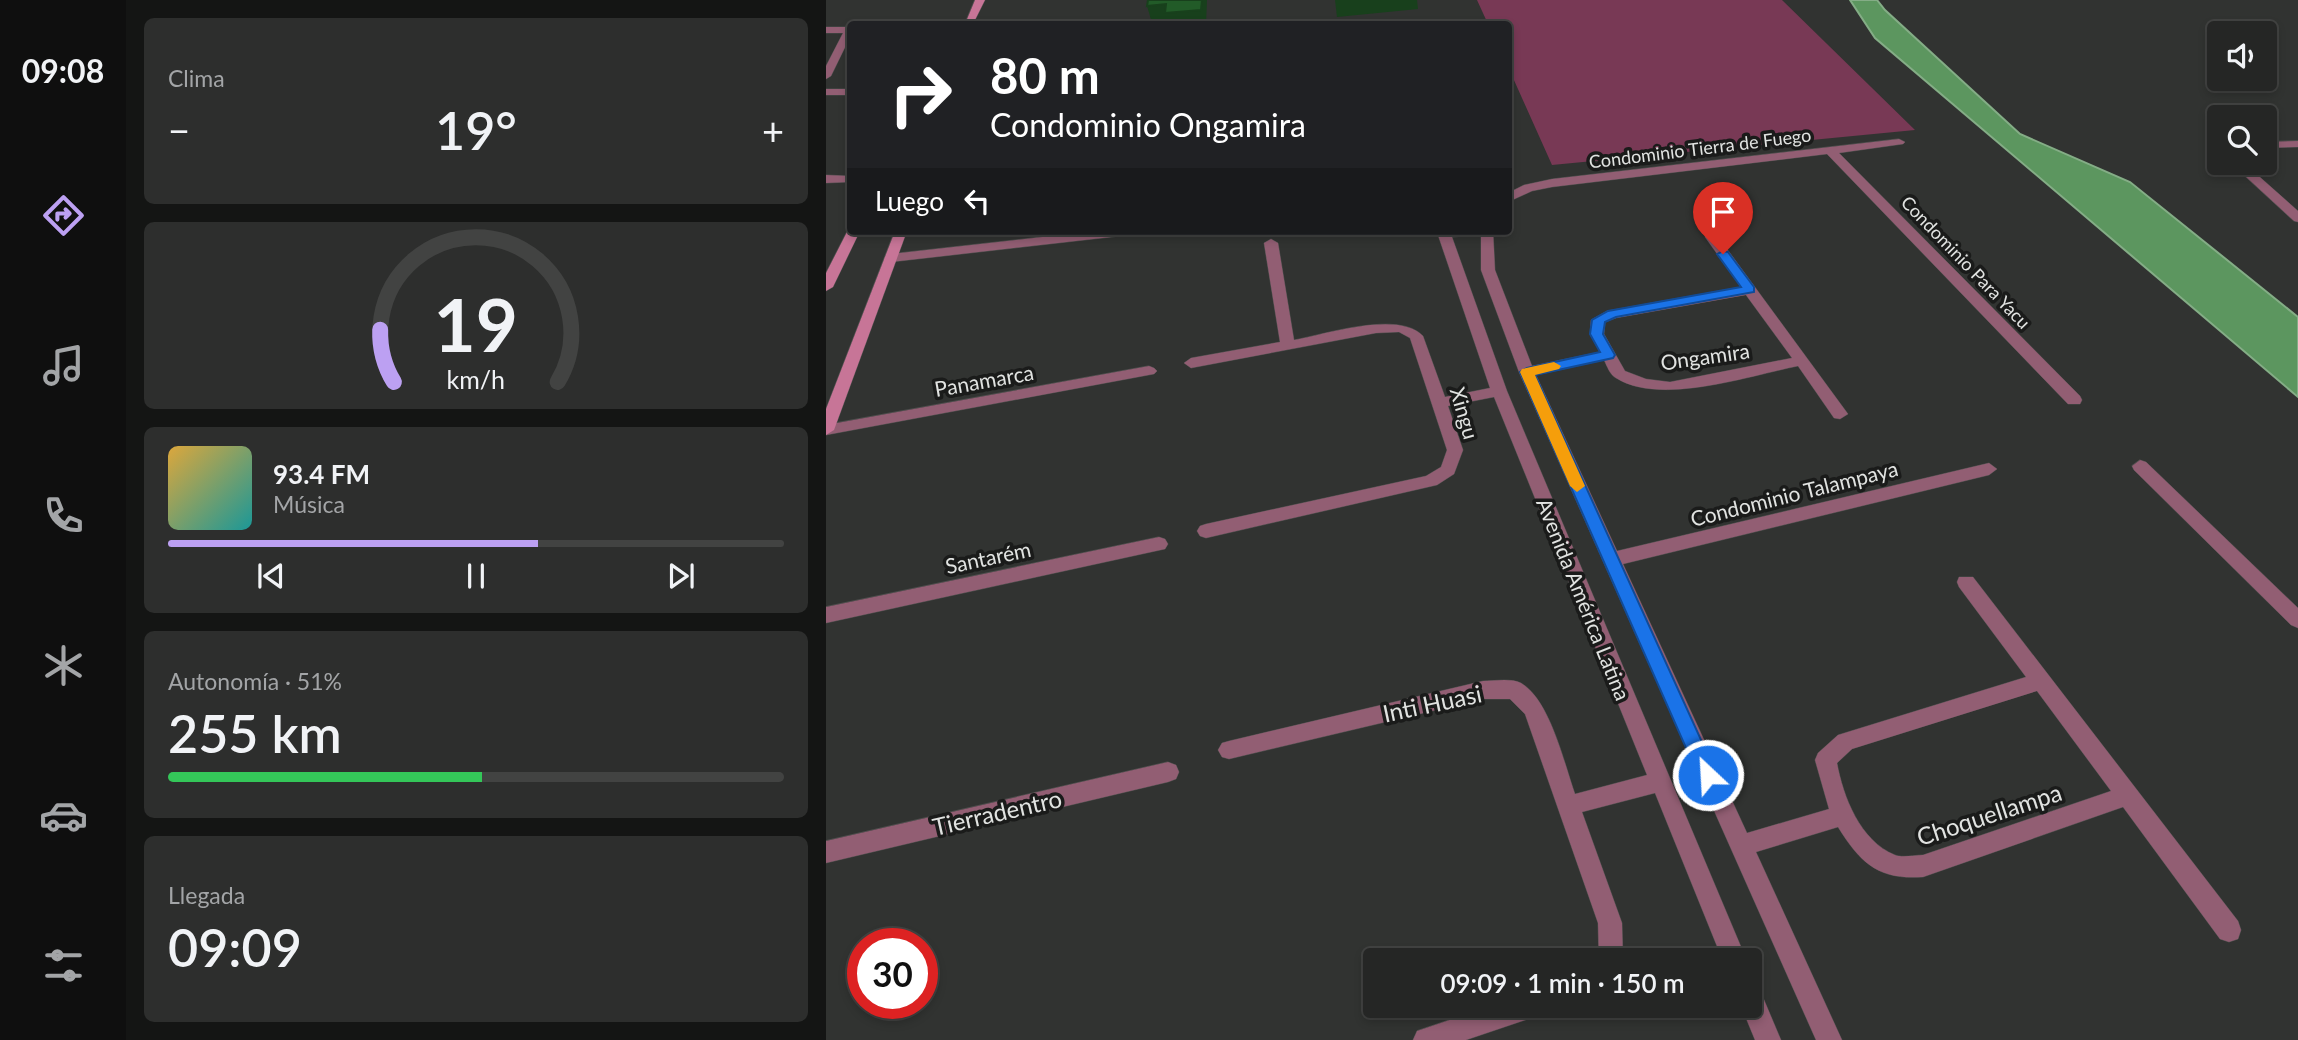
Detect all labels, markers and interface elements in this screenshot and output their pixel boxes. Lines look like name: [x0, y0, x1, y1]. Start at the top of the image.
map controls: [2207, 21, 2277, 175]
button: sound: [2207, 21, 2277, 91]
text: 80 m: [990, 46, 1100, 104]
icon: right: [875, 49, 966, 140]
text: 09:08: [22, 51, 104, 90]
text: Clima: [168, 64, 225, 92]
text: 19°: [435, 99, 517, 161]
text: Condominio Ongamira: [990, 105, 1306, 144]
button: search: [2207, 105, 2277, 175]
text: −: [168, 107, 190, 153]
text: +: [762, 107, 784, 153]
street label: Condominio Tierra de Fuego: [1588, 123, 1812, 173]
icon: left: [958, 182, 996, 220]
pin: [1693, 182, 1753, 254]
text: Luego: [875, 185, 944, 217]
icon: directions: [39, 191, 88, 240]
street label: Condominio Para Yacu: [1897, 191, 2035, 333]
icon: arrive: [1704, 193, 1742, 231]
text: 19: [434, 280, 518, 368]
street label: Ongamira: [1659, 337, 1751, 375]
icon: music: [39, 341, 88, 390]
street label: Panamarca: [932, 359, 1036, 401]
text: km/h: [447, 363, 505, 393]
street label: Xingu: [1446, 384, 1484, 442]
street label: Condominio Talampaya: [1688, 455, 1900, 531]
text: 93.4 FM: [273, 458, 370, 490]
text: Música: [273, 490, 345, 518]
icon: phone: [39, 491, 88, 540]
street label: Avenida América Latina: [1532, 494, 1636, 704]
street label: Santarém: [943, 536, 1033, 578]
icon: previous: [252, 557, 290, 595]
icon: pause: [457, 557, 495, 595]
icon: next: [662, 557, 700, 595]
icon: climate: [39, 641, 88, 690]
text: Autonomía · 51%: [168, 667, 342, 695]
street label: Inti Huasi: [1380, 678, 1484, 728]
text: 255 km: [168, 702, 342, 764]
position arrow: [1671, 738, 1745, 812]
street label: Choquellampa: [1913, 777, 2065, 851]
street label: Tierradentro: [930, 783, 1064, 841]
icon: car: [39, 791, 88, 840]
text: Llegada: [168, 881, 245, 909]
text: 09:09: [168, 916, 302, 978]
speed limit sign: 30: [847, 928, 938, 1019]
icon: filters: [39, 941, 88, 990]
text: 09:09 · 1 min · 150 m: [1440, 967, 1685, 999]

